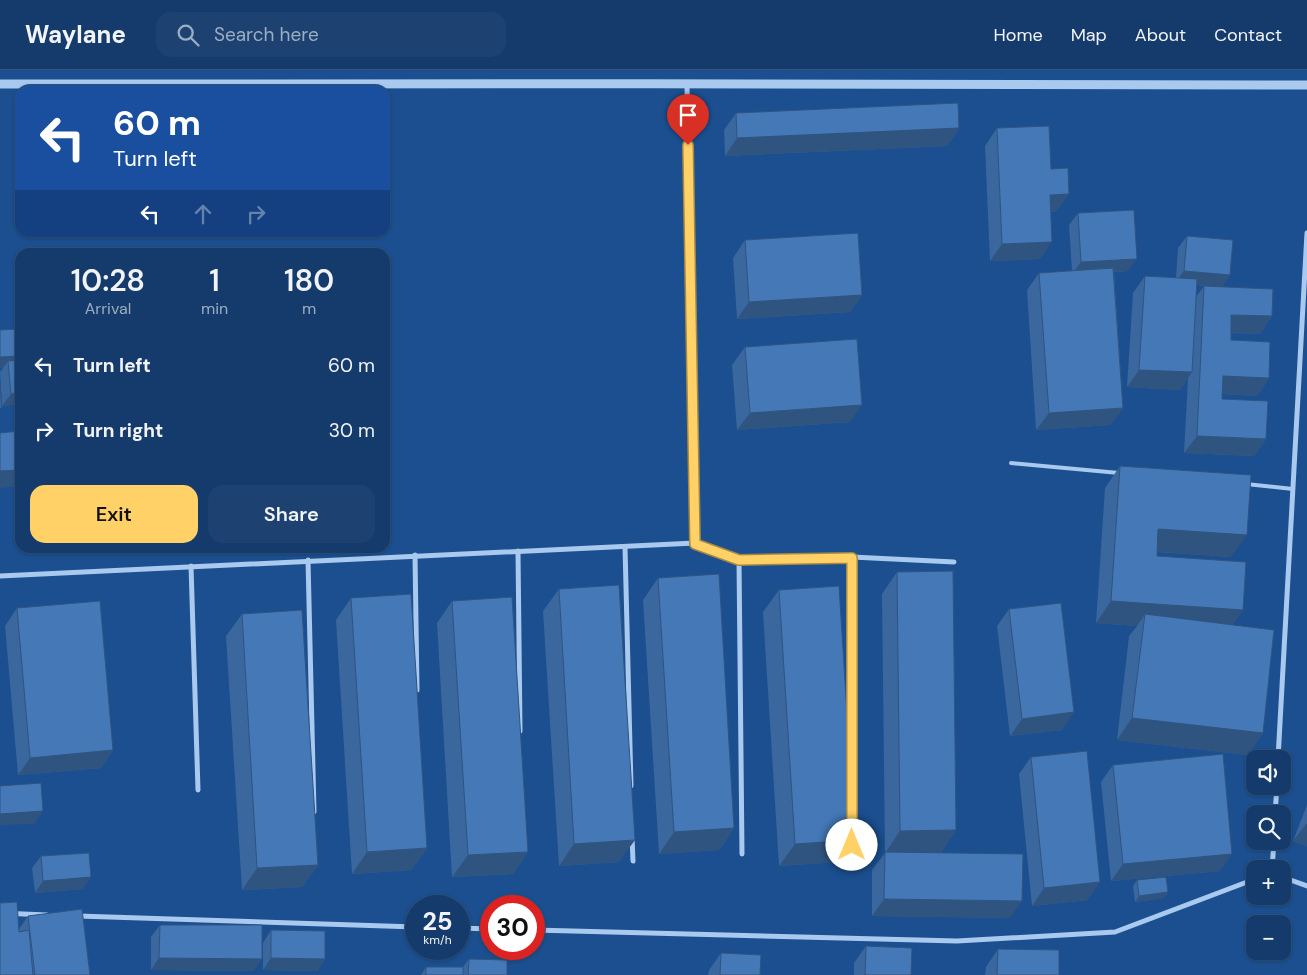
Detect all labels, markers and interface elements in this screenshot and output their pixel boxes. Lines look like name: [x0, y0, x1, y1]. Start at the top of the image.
search box: [156, 12, 506, 57]
text: Waylane: [25, 19, 126, 50]
icon: search: [174, 21, 202, 49]
text: Search here: [214, 22, 319, 47]
text: Home: [993, 23, 1043, 47]
text: Map: [1071, 23, 1107, 47]
text: About: [1135, 23, 1186, 47]
text: Contact: [1214, 23, 1282, 47]
pin: [667, 94, 709, 145]
text: 60 m: [113, 100, 201, 146]
icon: arrive: [674, 101, 702, 129]
icon: left: [30, 105, 95, 170]
text: Turn left: [113, 144, 197, 173]
icon: left: [136, 200, 164, 228]
icon: ahead: [189, 200, 217, 228]
icon: right: [242, 200, 270, 228]
text: 10:28: [71, 261, 145, 300]
text: 1: [209, 261, 220, 300]
text: 180: [284, 261, 334, 300]
text: Arrival: [85, 298, 131, 319]
text: min: [201, 298, 228, 319]
text: m: [302, 298, 316, 319]
icon: left: [30, 352, 58, 380]
text: Turn left: [73, 353, 151, 378]
text: 60 m: [328, 353, 375, 378]
icon: right: [30, 417, 58, 445]
text: Turn right: [73, 418, 163, 443]
text: 30 m: [329, 418, 375, 443]
button: Exit: [30, 485, 198, 543]
button: Share: [208, 485, 375, 543]
map controls: [1246, 750, 1291, 960]
button: sound: [1246, 750, 1291, 795]
button: search: [1246, 805, 1291, 850]
position arrow: [825, 818, 877, 870]
button: +: [1246, 860, 1291, 905]
speed limit sign: 30: [480, 895, 545, 960]
text: 25: [423, 905, 452, 938]
button: −: [1246, 915, 1291, 960]
text: km/h: [423, 932, 452, 948]

